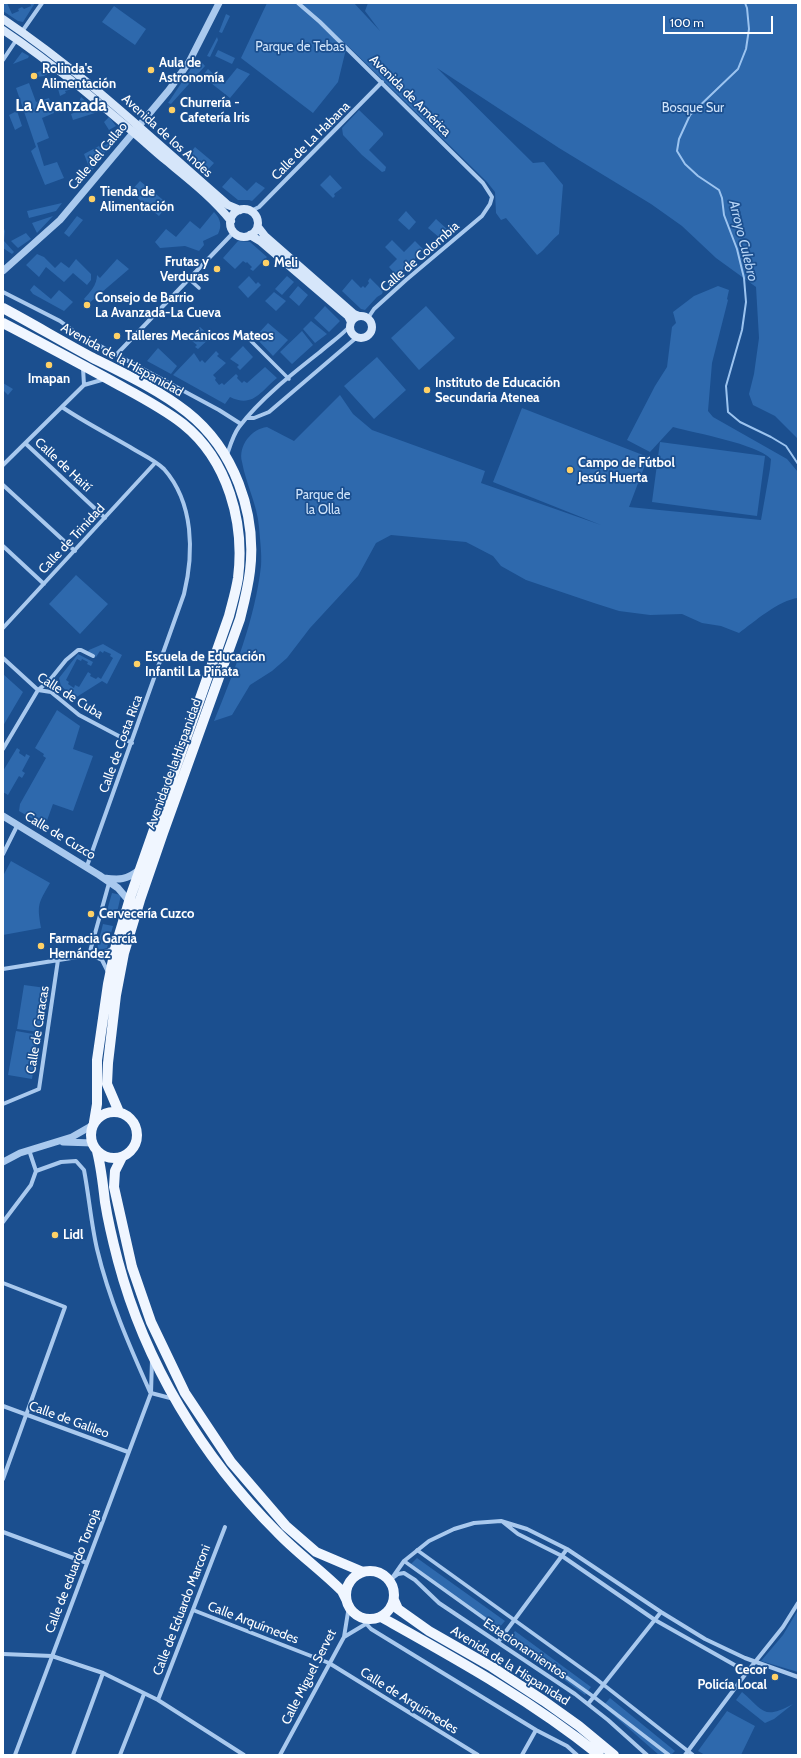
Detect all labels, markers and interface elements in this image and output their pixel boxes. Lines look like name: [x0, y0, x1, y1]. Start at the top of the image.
scale bar: [665, 8, 775, 34]
text: 100 m: [670, 15, 704, 30]
park label: Parque de Tebas: [255, 39, 345, 55]
street label: Avenida de América: [366, 52, 454, 140]
place label: Aula de Astronomía: [159, 55, 224, 86]
place label: Rolinda's Alimentación: [42, 61, 116, 92]
marker: Aula de Astronomía: [146, 65, 156, 75]
marker: Rolinda's Alimentación: [29, 71, 39, 81]
street label: Avenida de los Andes: [118, 91, 216, 181]
place label: Churrería - Cafetería Iris: [180, 95, 250, 126]
district label: La Avanzada: [15, 96, 107, 116]
street label: Calle de La Habana: [268, 98, 354, 184]
park label: Bosque Sur: [662, 100, 724, 116]
marker: Churrería - Cafetería Iris: [167, 105, 177, 115]
street label: Calle del Callao: [65, 119, 131, 193]
place label: Tienda de Alimentación: [100, 184, 174, 215]
marker: Tienda de Alimentación: [87, 194, 97, 204]
water label: Arroyo Culebro: [725, 199, 761, 283]
street label: Calle de Colombia: [377, 218, 463, 296]
place label: Frutas y Verduras: [160, 254, 209, 285]
place label: Meli: [274, 255, 298, 271]
marker: Meli: [261, 258, 271, 268]
marker: Frutas y Verduras: [212, 264, 222, 274]
place label: Consejo de Barrio La Avanzada-La Cueva: [95, 290, 221, 321]
marker: Consejo de Barrio La Avanzada-La Cueva: [82, 300, 92, 310]
street label: Avenida de la Hispanidad: [58, 320, 186, 400]
place label: Talleres Mecánicos Mateos: [125, 328, 274, 344]
marker: Talleres Mecánicos Mateos: [112, 331, 122, 341]
marker: Imapan: [44, 360, 54, 370]
place label: Imapan: [28, 371, 70, 387]
place label: Instituto de Educación Secundaria Atenea: [435, 375, 560, 406]
marker: Instituto de Educación Secundaria Atenea: [422, 385, 432, 395]
street label: Calle de Haití: [31, 435, 95, 495]
place label: Campo de Fútbol Jesús Huerta: [578, 455, 675, 486]
marker: Campo de Fútbol Jesús Huerta: [565, 465, 575, 475]
park label: Parque de la Olla: [296, 487, 350, 518]
street label: Calle de Trinidad: [36, 501, 108, 577]
place label: Escuela de Educación Infantil La Piñata: [145, 649, 265, 680]
marker: Escuela de Educación Infantil La Piñata: [132, 659, 142, 669]
street label: Calle de Cuba: [34, 670, 106, 722]
street label: Calle de Costa Rica: [96, 693, 146, 795]
street label: Avenida de la Hispanidad: [143, 697, 205, 831]
street label: Calle de Cuzco: [22, 809, 98, 863]
place label: Cervecería Cuzco: [99, 906, 194, 922]
marker: Cervecería Cuzco: [86, 909, 96, 919]
place label: Farmacia García Hernández: [49, 931, 137, 962]
marker: Farmacia García Hernández: [36, 941, 46, 951]
street label: Calle de Caracas: [23, 985, 53, 1075]
place label: Lidl: [63, 1227, 83, 1243]
marker: Lidl: [50, 1230, 60, 1240]
street label: Calle de Galileo: [27, 1398, 111, 1442]
street label: Calle de eduardo Torroja: [42, 1507, 104, 1635]
street label: Calle de Eduardo Marconi: [150, 1542, 214, 1678]
street label: Calle Arquímedes: [205, 1599, 301, 1647]
street label: Estacionamientos: [480, 1615, 570, 1683]
street label: Avenida de la Hispanidad: [448, 1623, 572, 1709]
street label: Calle Miguel Servet: [278, 1627, 340, 1727]
place label: Cecor Policía Local: [697, 1662, 767, 1693]
street label: Calle de Arquímedes: [357, 1665, 461, 1737]
marker: Cecor Policía Local: [770, 1672, 780, 1682]

